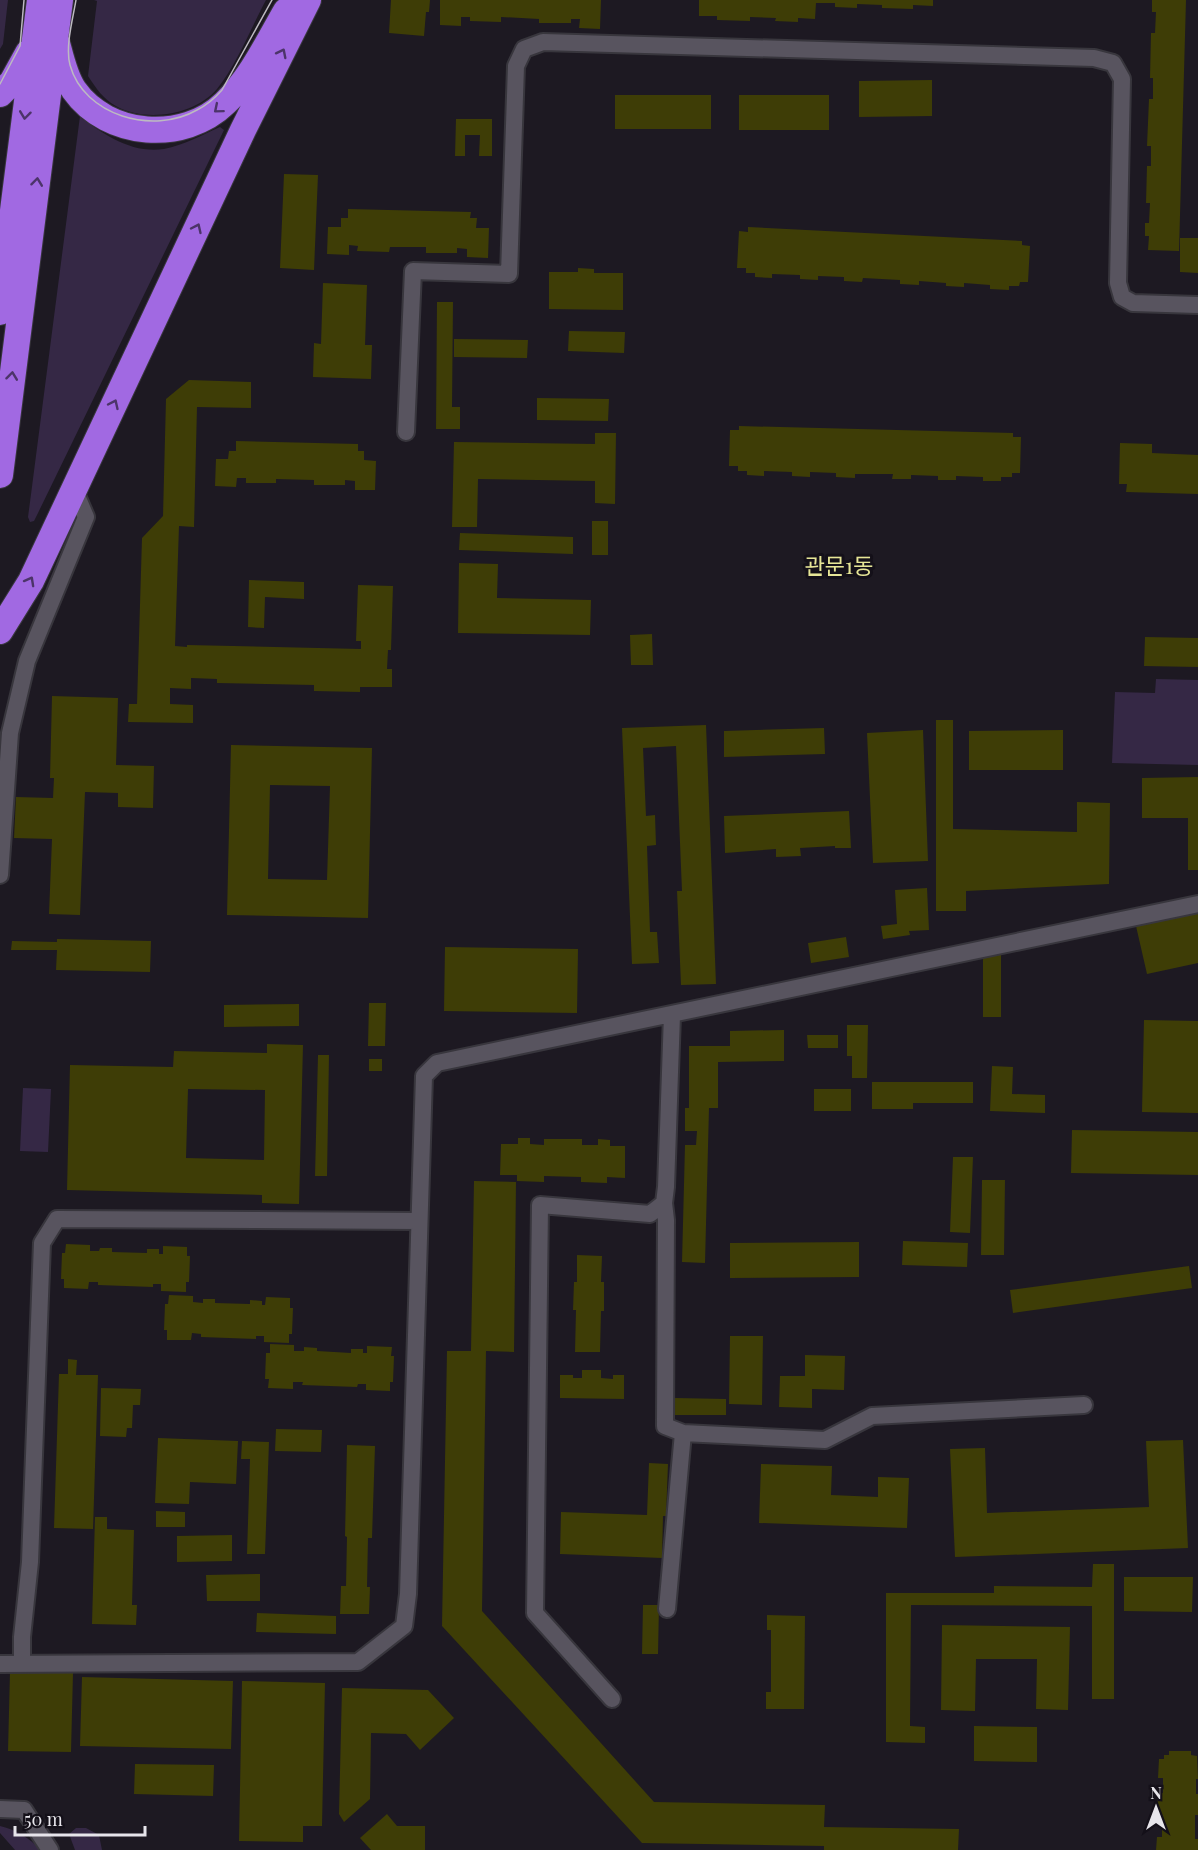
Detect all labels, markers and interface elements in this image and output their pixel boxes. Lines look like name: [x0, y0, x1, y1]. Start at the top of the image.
one-way arrow: [275, 48, 286, 59]
one-way arrow: [214, 102, 225, 113]
one-way arrow: [19, 110, 32, 119]
one-way arrow: [30, 177, 42, 187]
one-way arrow: [190, 224, 202, 235]
one-way arrow: [6, 371, 18, 380]
one-way arrow: [106, 400, 118, 411]
district label: 관문1동: [805, 550, 873, 580]
one-way arrow: [23, 576, 34, 587]
north arrow: [1126, 1778, 1186, 1838]
text: N: [1150, 1782, 1162, 1803]
scale bar: [15, 1799, 146, 1837]
text: 50 m: [24, 1807, 63, 1831]

